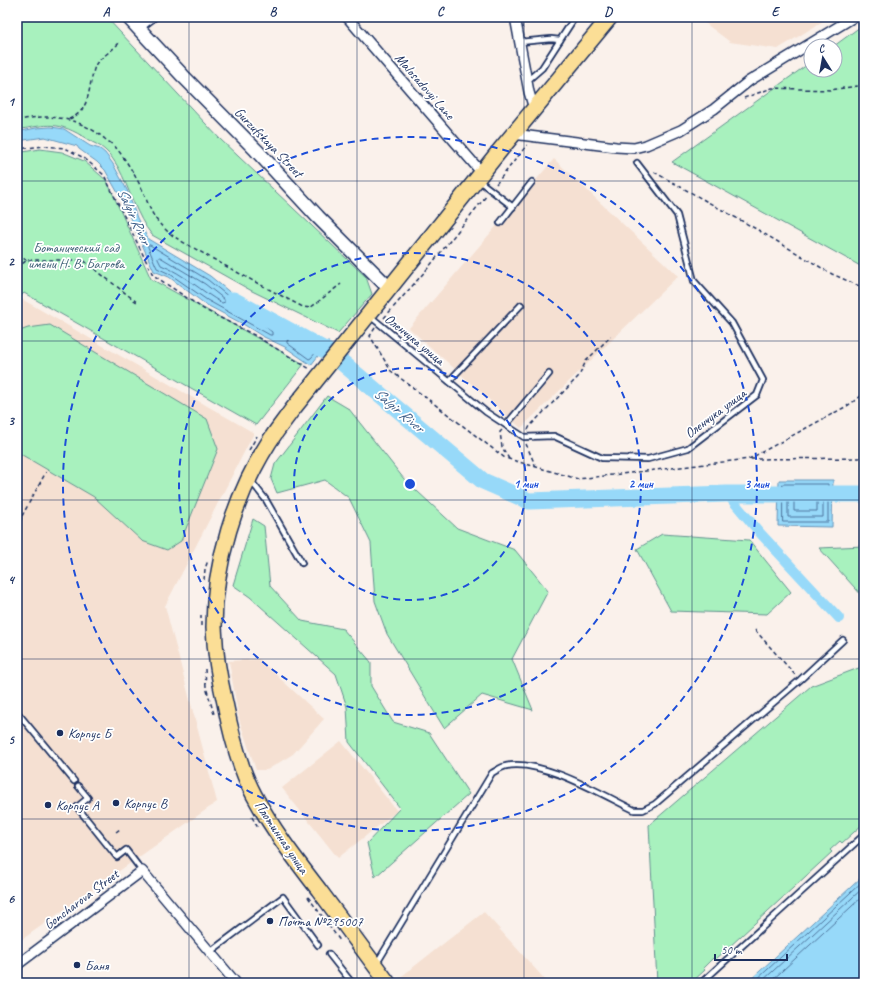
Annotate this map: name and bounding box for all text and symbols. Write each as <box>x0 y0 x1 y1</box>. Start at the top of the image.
text: A <box>103 4 111 20</box>
text: B <box>270 4 278 20</box>
text: C <box>437 4 445 20</box>
text: D <box>604 4 613 20</box>
text: E <box>772 4 781 20</box>
north arrow <box>803 38 843 78</box>
text: С <box>817 40 827 56</box>
street label: Malosadovyi Lane <box>391 50 459 124</box>
text: 1 <box>8 94 16 110</box>
street label: Gurzufskaya Street <box>231 104 308 183</box>
water label: Salgir River <box>112 185 156 250</box>
park label: Ботанический сад имени Н. В. Багрова <box>28 239 125 272</box>
text: 2 <box>8 254 15 270</box>
street label: Оленчука улица <box>381 310 449 369</box>
water label: Salgir River <box>370 384 430 438</box>
street label: Оленчука улица <box>681 384 750 442</box>
text: 3 <box>8 413 15 429</box>
text: 1 мин <box>514 476 539 492</box>
text: 2 мин <box>629 476 654 492</box>
text: 3 мин <box>745 476 770 492</box>
centre of rings <box>403 477 417 491</box>
text: 4 <box>8 572 16 588</box>
place label: Корпус Б <box>68 725 114 742</box>
marker: Корпус Б <box>55 728 65 738</box>
text: 5 <box>8 732 15 748</box>
place label: Корпус В <box>124 795 169 812</box>
place label: Корпус А <box>56 797 100 814</box>
marker: Корпус В <box>111 798 121 808</box>
street label: Плотинная улица <box>251 798 313 878</box>
marker: Корпус А <box>43 800 53 810</box>
street label: Goncharova Street <box>41 865 123 933</box>
text: 6 <box>8 891 15 907</box>
place label: Почта №295007 <box>278 913 364 930</box>
marker: Почта №295007 <box>265 916 275 926</box>
scale bar <box>715 936 787 962</box>
text: 50 m <box>721 942 743 958</box>
place label: Баня <box>85 957 110 974</box>
marker: Баня <box>72 960 82 970</box>

